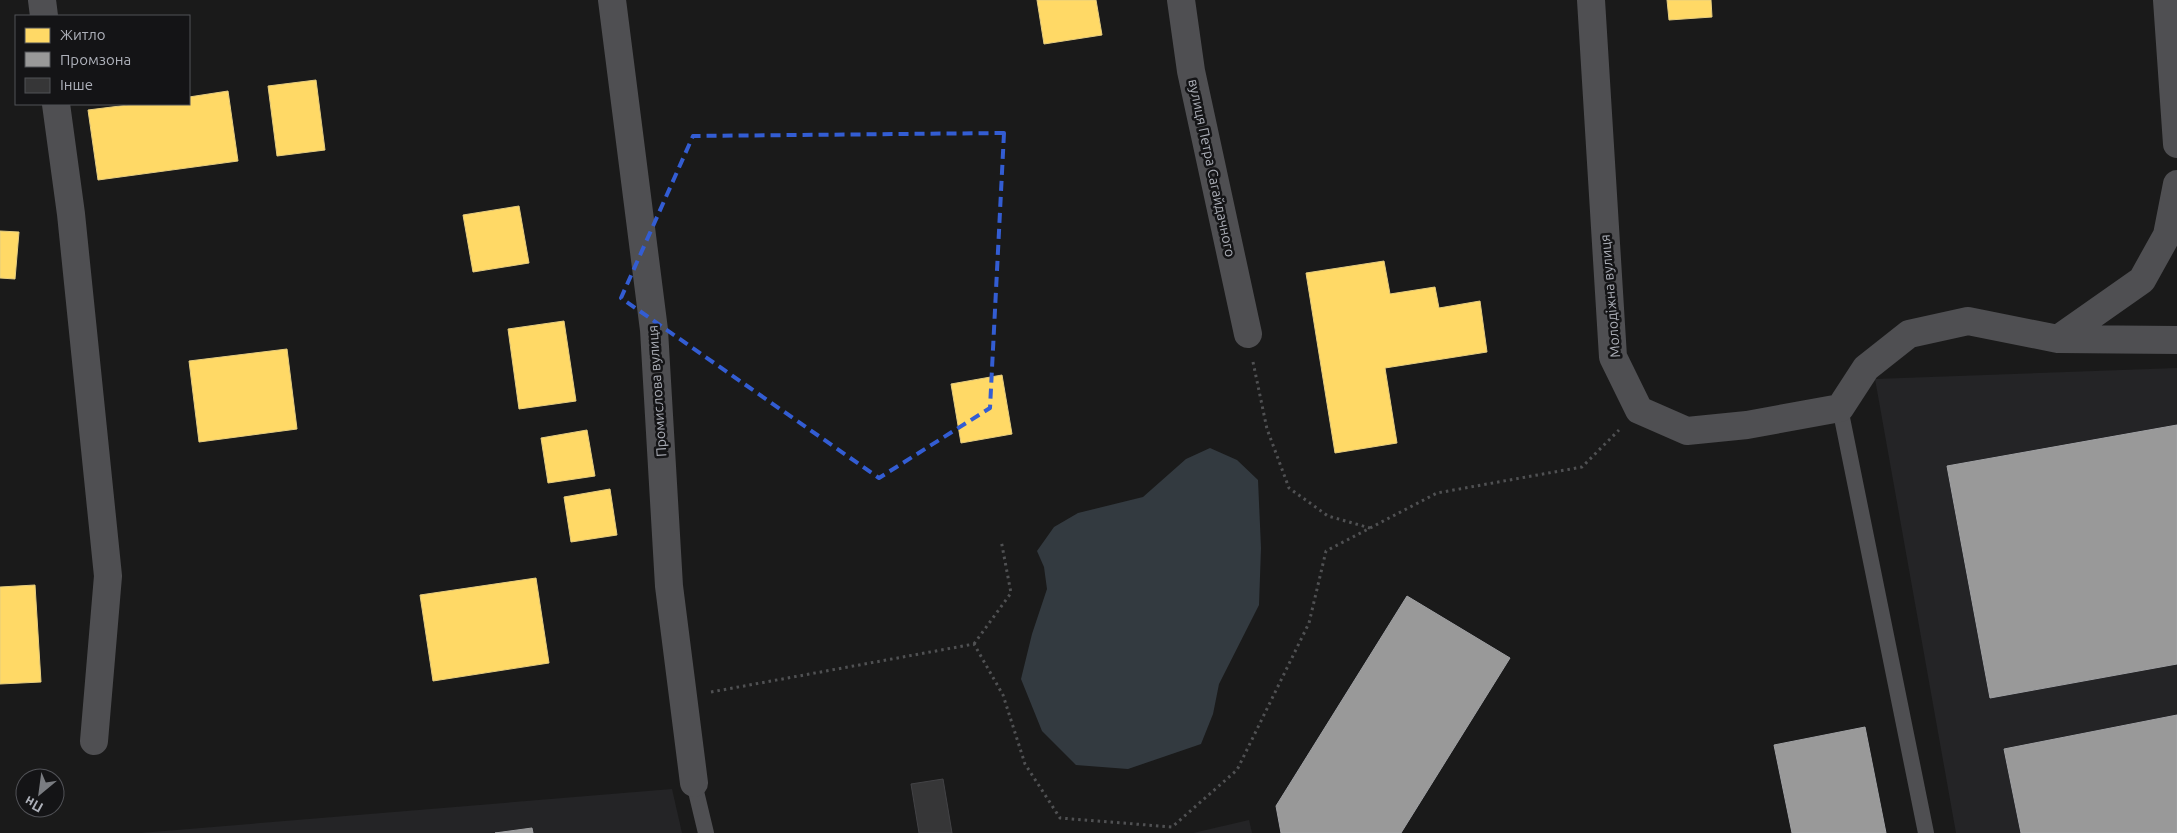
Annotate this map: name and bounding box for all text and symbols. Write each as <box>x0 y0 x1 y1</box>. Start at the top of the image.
legend <box>15 15 190 105</box>
text: Житло <box>60 26 106 43</box>
text: Промзона <box>60 51 131 68</box>
text: Інше <box>60 76 93 93</box>
street label: вулиця Петра Сагайдачного <box>1185 78 1239 258</box>
street label: Молодіжна вулиця <box>1597 234 1623 358</box>
street label: Промислова вулиця <box>644 325 670 457</box>
north arrow <box>15 768 65 818</box>
text: Пн <box>22 793 46 816</box>

